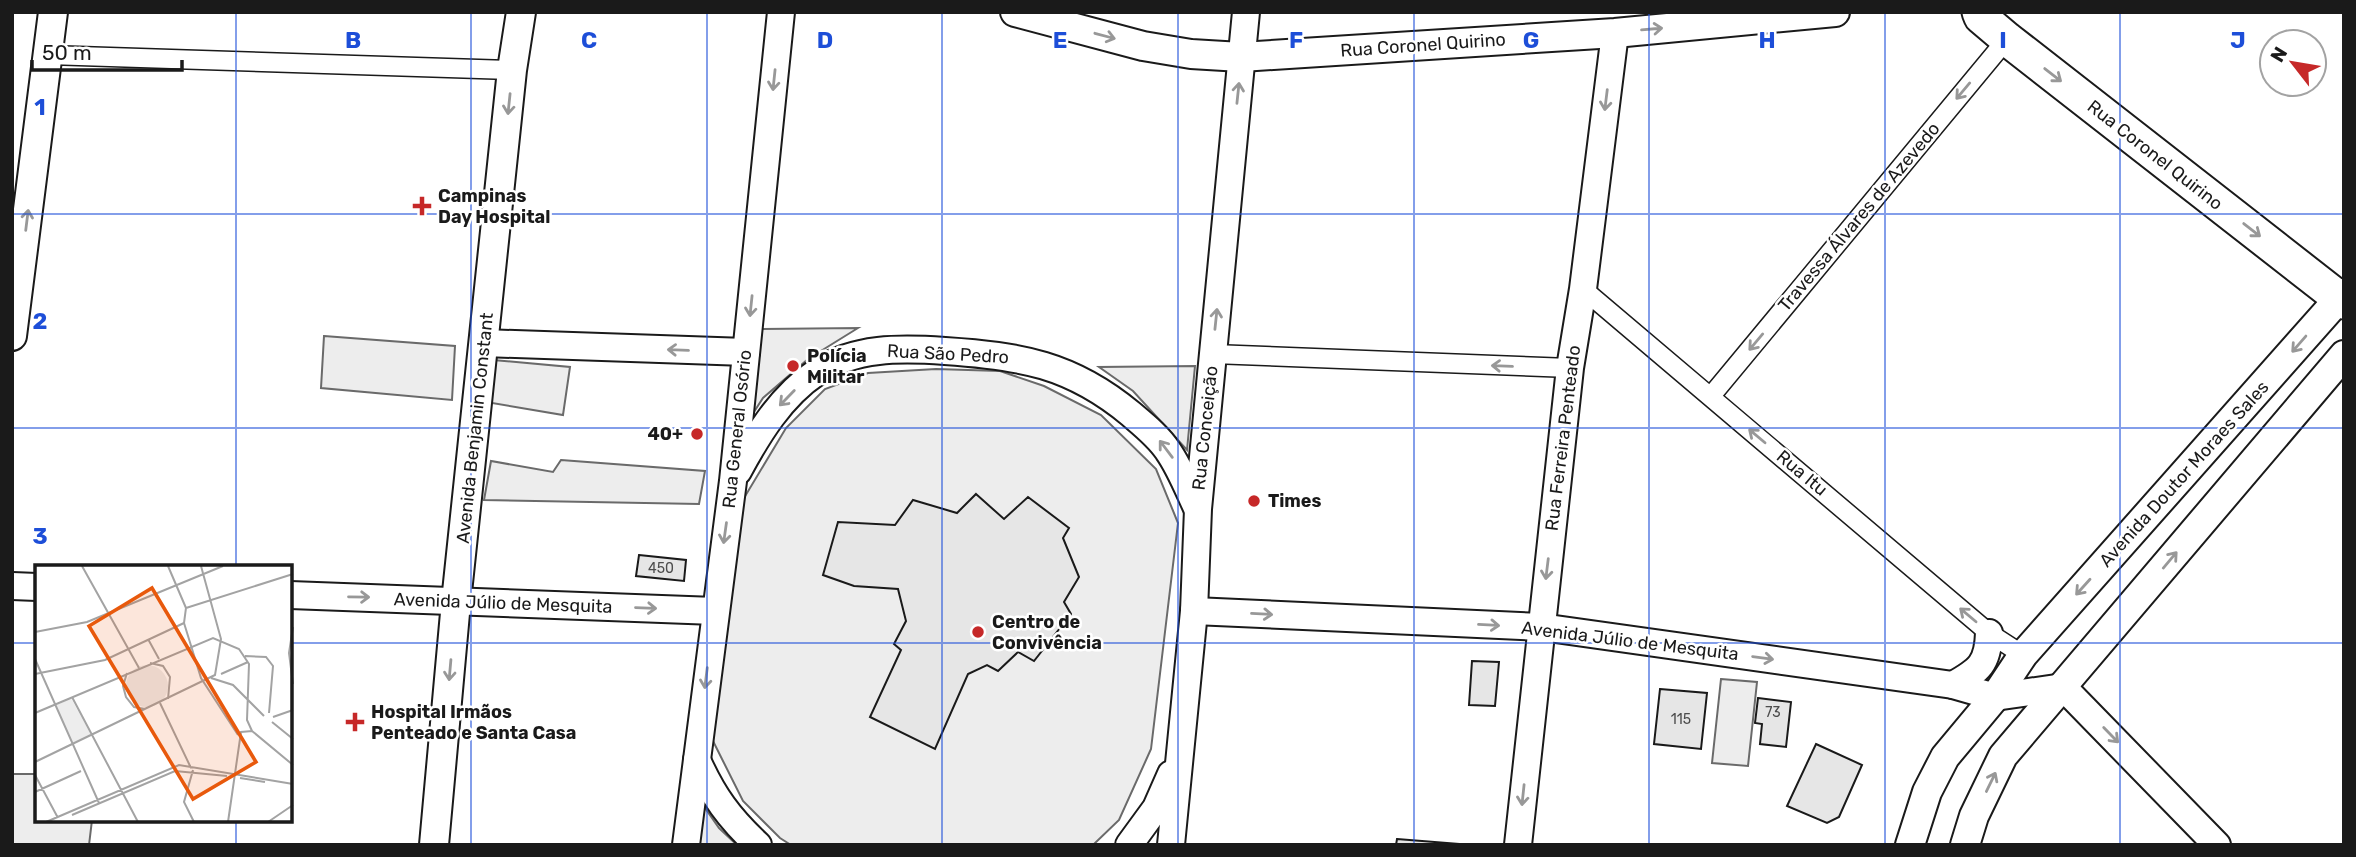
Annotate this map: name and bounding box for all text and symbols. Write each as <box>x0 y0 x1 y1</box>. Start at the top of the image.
one-way arrow <box>1640 22 1662 35</box>
text: B <box>345 26 361 54</box>
text: C <box>581 26 597 54</box>
text: D <box>817 26 833 54</box>
text: E <box>1053 26 1067 54</box>
text: F <box>1289 26 1303 54</box>
text: G <box>1523 26 1539 54</box>
text: H <box>1758 26 1776 54</box>
text: I <box>1999 26 2007 54</box>
text: J <box>2230 26 2246 54</box>
scale bar <box>32 28 182 72</box>
street label: Rua Coronel Quirino <box>1339 28 1507 62</box>
north arrow <box>2258 28 2328 98</box>
one-way arrow <box>1093 30 1116 43</box>
text: 50 m <box>42 40 92 65</box>
text: N <box>2265 43 2292 66</box>
one-way arrow <box>2043 67 2062 82</box>
one-way arrow <box>767 68 780 91</box>
one-way arrow <box>1232 82 1245 105</box>
one-way arrow <box>1955 82 1971 100</box>
one-way arrow <box>1600 89 1613 111</box>
one-way arrow <box>502 92 515 115</box>
text: 1 <box>34 93 46 121</box>
street label: Rua Coronel Quirino <box>2083 95 2227 215</box>
street label: Travessa Álvares de Azevedo <box>1773 118 1945 316</box>
place label: Campinas Day Hospital <box>438 185 550 228</box>
marker: Campinas Day Hospital <box>412 196 432 216</box>
one-way arrow <box>21 209 34 232</box>
one-way arrow <box>2242 222 2260 237</box>
one-way arrow <box>744 295 757 317</box>
text: 2 <box>33 307 47 335</box>
one-way arrow <box>1210 309 1223 331</box>
street label: Avenida Benjamin Constant <box>452 312 498 544</box>
one-way arrow <box>1748 332 1764 350</box>
one-way arrow <box>2291 335 2307 353</box>
street label: Rua São Pedro <box>886 340 1010 368</box>
one-way arrow <box>667 343 690 356</box>
street label: Rua Ferreira Penteado <box>1541 344 1585 532</box>
place label: Polícia Militar <box>807 345 867 388</box>
street label: Rua General Osório <box>718 349 756 509</box>
marker: Polícia Militar <box>785 358 801 374</box>
one-way arrow <box>1491 359 1514 372</box>
street label: Rua Conceição <box>1188 365 1222 491</box>
street label: Avenida Doutor Moraes Sales <box>2095 376 2273 572</box>
one-way arrow <box>779 390 796 407</box>
place label: 40+ <box>648 423 683 445</box>
marker: 40+ <box>689 426 705 442</box>
one-way arrow <box>1748 428 1766 444</box>
one-way arrow <box>1158 441 1173 459</box>
street label: Rua Itu <box>1772 445 1832 501</box>
place label: Times <box>1268 490 1321 512</box>
marker: Times <box>1246 493 1262 509</box>
one-way arrow <box>719 521 732 543</box>
text: 3 <box>32 522 48 550</box>
one-way arrow <box>2162 552 2178 570</box>
one-way arrow <box>1541 557 1554 580</box>
house number: 450 <box>648 560 674 577</box>
inset map <box>35 565 292 822</box>
one-way arrow <box>2075 578 2091 596</box>
street label: Avenida Júlio de Mesquita <box>393 588 613 618</box>
one-way arrow <box>347 590 370 604</box>
one-way arrow <box>635 602 658 615</box>
one-way arrow <box>1959 607 1977 623</box>
one-way arrow <box>1250 608 1272 621</box>
place label: Centro de Convivência <box>992 611 1102 654</box>
street label: Avenida Júlio de Mesquita <box>1520 617 1740 665</box>
one-way arrow <box>1477 619 1500 632</box>
marker: Centro de Convivência <box>970 624 986 640</box>
one-way arrow <box>1751 652 1774 665</box>
one-way arrow <box>443 658 456 680</box>
one-way arrow <box>700 667 713 689</box>
place label: Hospital Irmãos Penteado e Santa Casa <box>371 701 576 744</box>
house number: 73 <box>1765 704 1781 721</box>
house number: 115 <box>1671 711 1691 728</box>
marker: Hospital Irmãos Penteado e Santa Casa <box>345 712 365 732</box>
one-way arrow <box>2103 726 2120 743</box>
one-way arrow <box>1984 772 1998 793</box>
one-way arrow <box>1516 784 1529 806</box>

